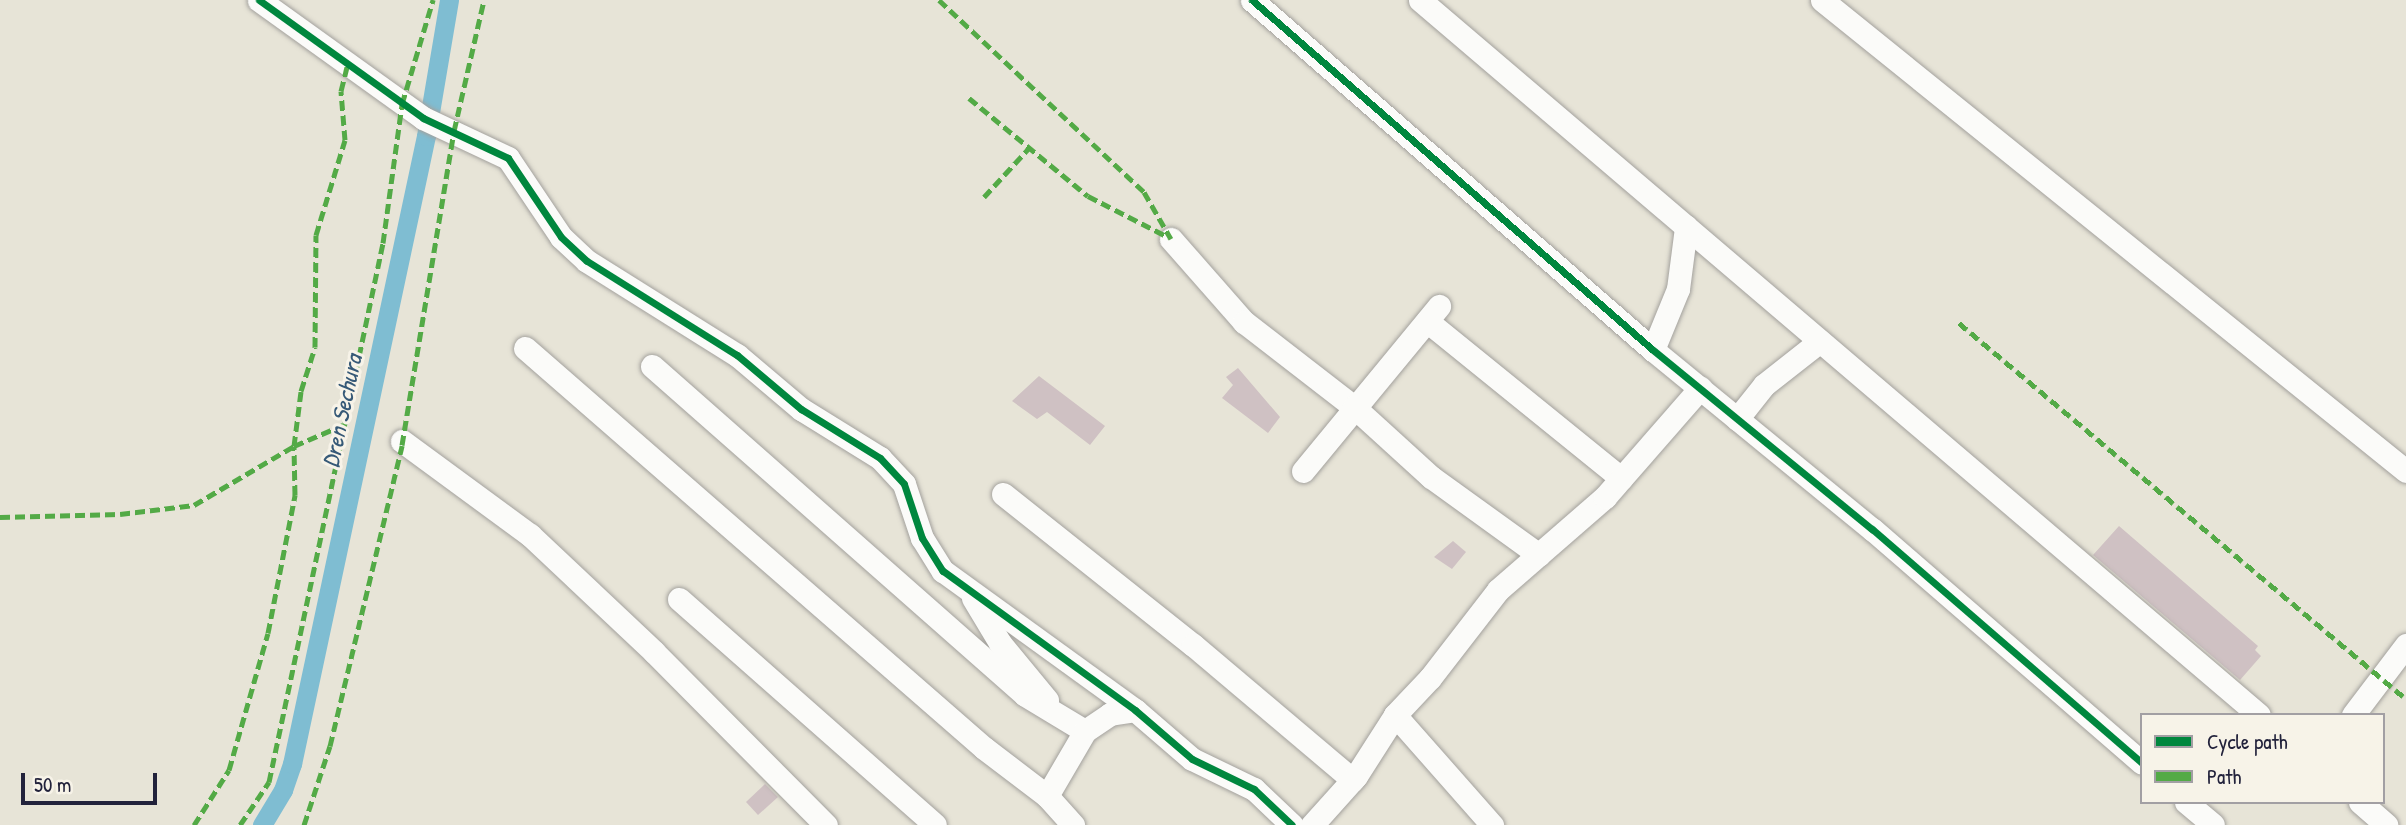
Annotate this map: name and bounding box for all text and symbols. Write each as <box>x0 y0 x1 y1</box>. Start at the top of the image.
water label: Dren Sechura <box>316 352 368 470</box>
legend <box>2140 713 2385 804</box>
text: Cycle path <box>2207 727 2288 756</box>
scale bar <box>24 758 161 802</box>
text: Path <box>2207 762 2241 791</box>
text: 50 m <box>34 770 71 799</box>

